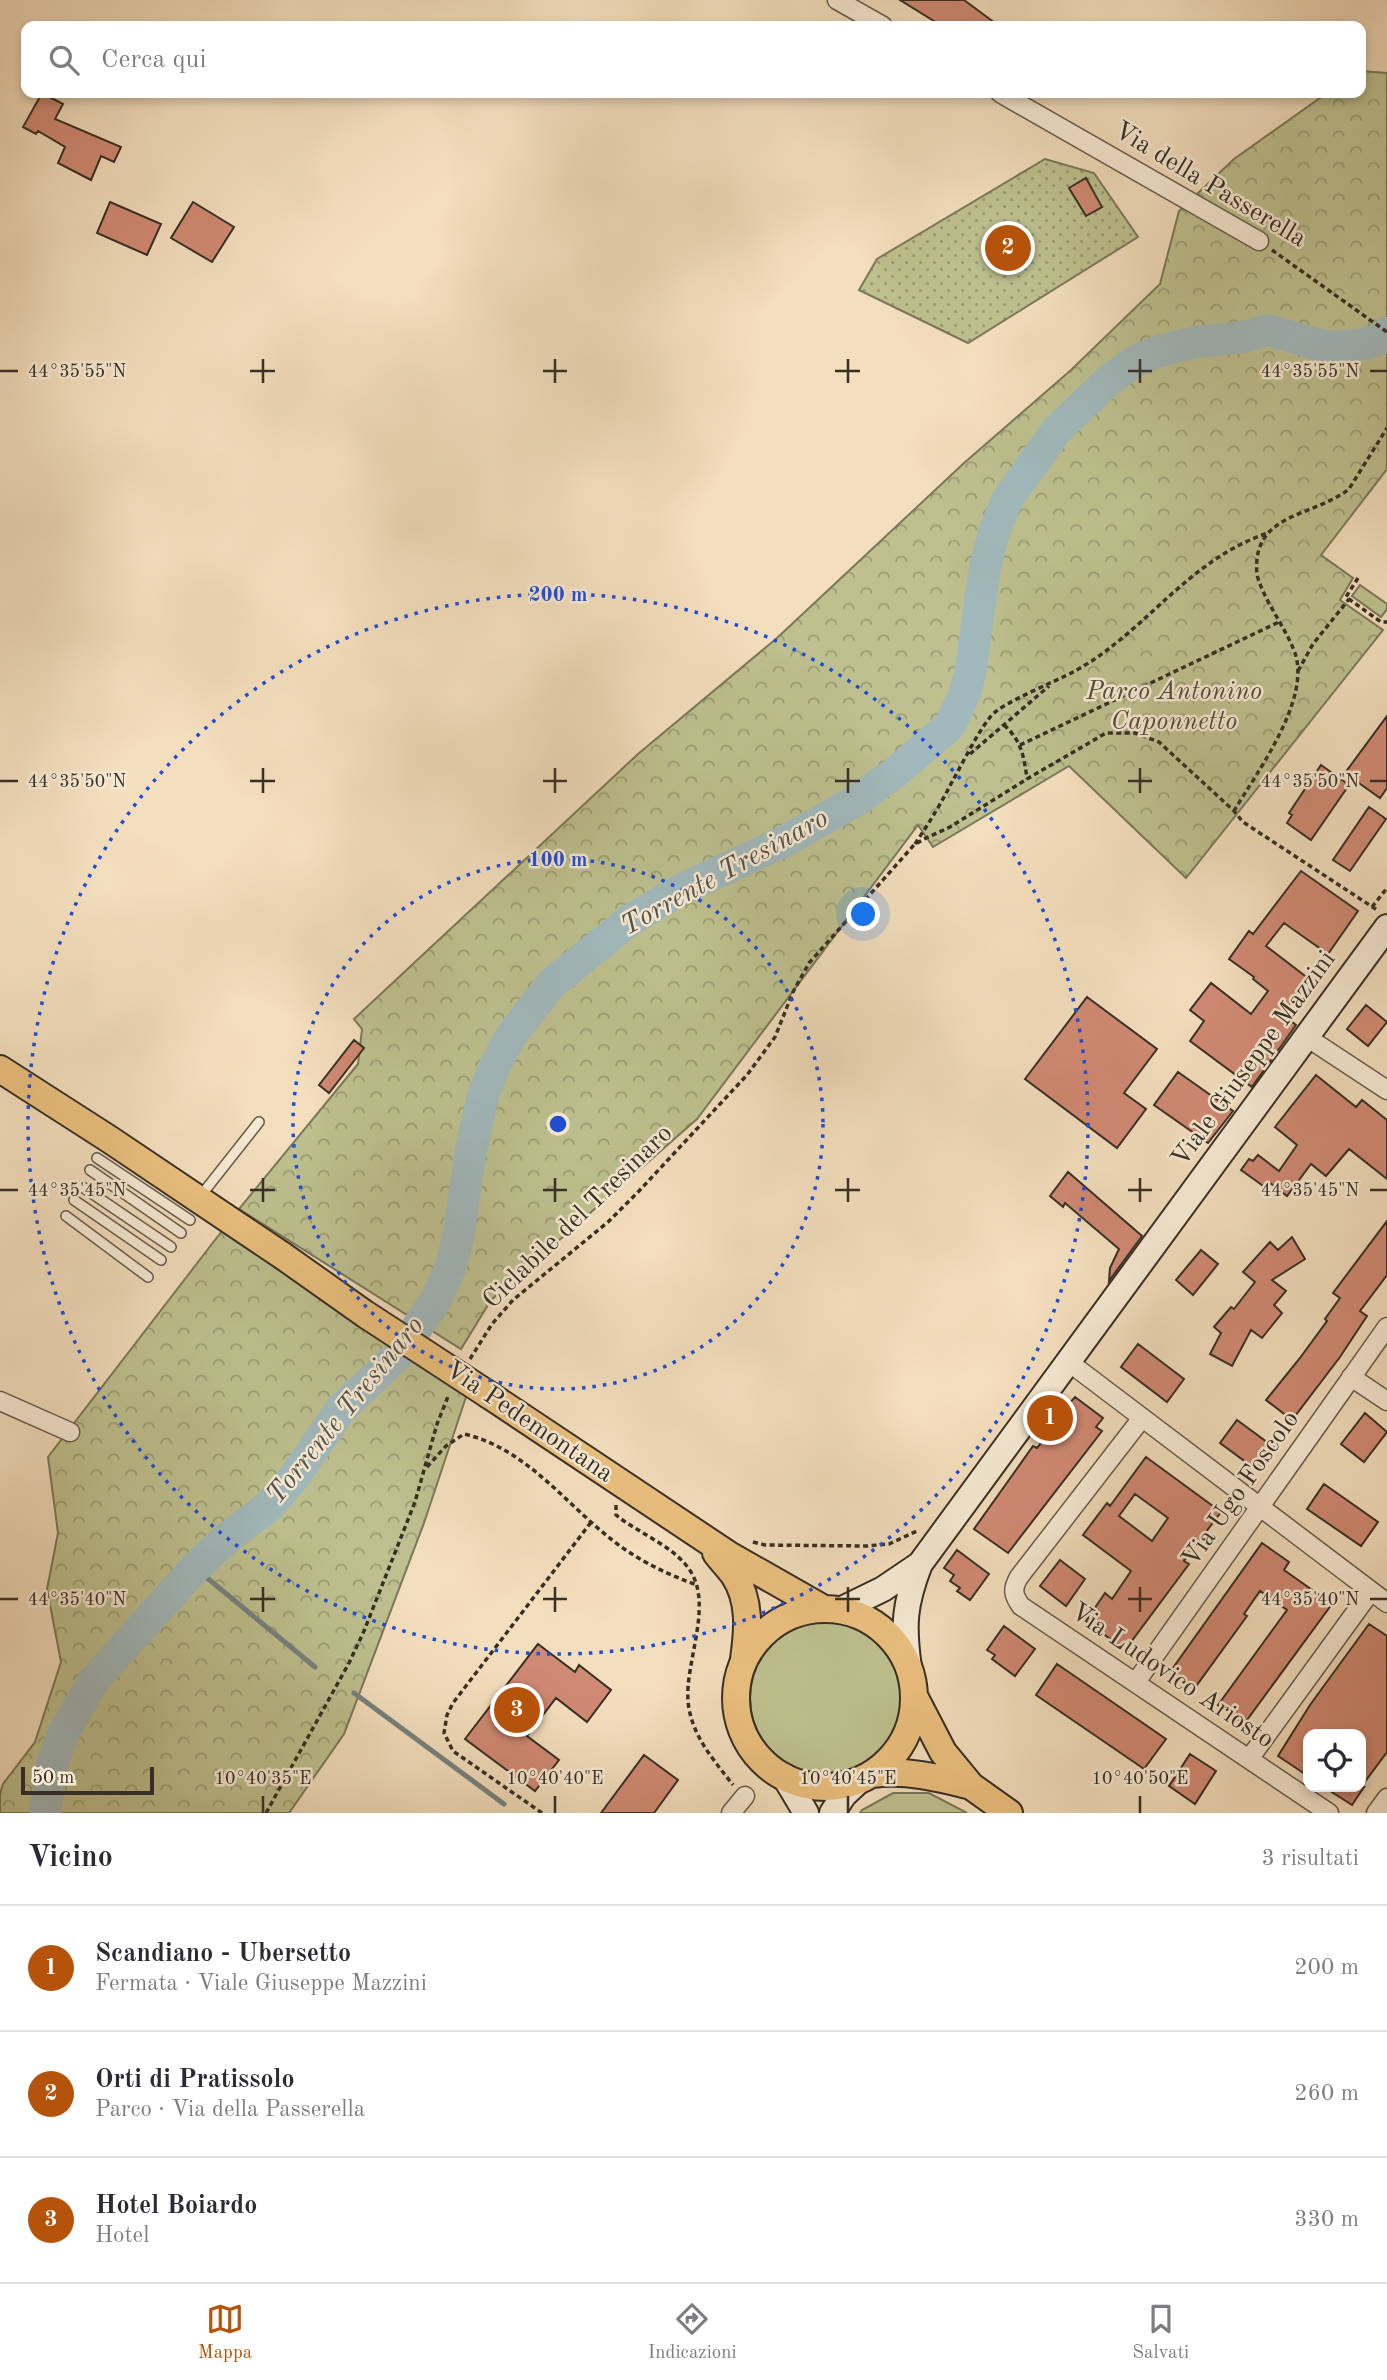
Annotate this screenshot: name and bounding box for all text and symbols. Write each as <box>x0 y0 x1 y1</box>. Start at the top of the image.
search box <box>21 21 1366 98</box>
icon: search <box>45 41 83 79</box>
text: Cerca qui <box>101 47 206 73</box>
street label: Via della Passerella <box>1109 117 1311 253</box>
pin: 2 <box>985 222 1031 274</box>
text: 44°35'55"N <box>28 363 126 381</box>
text: 44°35'55"N <box>1261 363 1359 381</box>
text: 200 m <box>528 585 588 606</box>
park label: Parco Antonino Caponnetto <box>1085 679 1262 735</box>
text: 44°35'50"N <box>28 773 126 791</box>
text: 44°35'50"N <box>1261 773 1359 791</box>
water label: Torrente Tresinaro <box>617 804 833 942</box>
text: 100 m <box>528 850 588 871</box>
your location <box>846 897 880 931</box>
street label: Viale Giuseppe Mazzini <box>1167 946 1341 1172</box>
centre of rings <box>546 1112 570 1136</box>
street label: Ciclabile del Tresinaro <box>478 1120 678 1314</box>
text: 44°35'45"N <box>28 1182 126 1200</box>
text: 44°35'45"N <box>1261 1182 1359 1200</box>
water label: Torrente Tresinaro <box>262 1312 430 1510</box>
street label: Via Pedemontana <box>440 1356 618 1488</box>
pin: 1 <box>1027 1392 1073 1444</box>
street label: Via Ugo Foscolo <box>1178 1406 1304 1572</box>
text: 44°35'40"N <box>28 1591 126 1609</box>
text: 44°35'40"N <box>1261 1591 1359 1609</box>
street label: Via Ludovico Ariosto <box>1066 1598 1278 1754</box>
pin: 3 <box>494 1684 540 1736</box>
map controls <box>1303 1729 1366 1792</box>
button: locate <box>1303 1729 1366 1792</box>
scale bar <box>21 1764 154 1796</box>
text: 50 m <box>32 1769 74 1788</box>
text: 10°40'35"E <box>215 1770 311 1788</box>
text: 10°40'40"E <box>507 1770 603 1788</box>
text: 10°40'45"E <box>800 1770 896 1788</box>
text: 10°40'50"E <box>1092 1770 1188 1788</box>
text: Vicino <box>28 1843 113 1873</box>
text: 3 risultati <box>1261 1847 1359 1870</box>
text: Scandiano - Ubersetto <box>95 1941 351 1967</box>
text: 1 <box>44 1956 58 1979</box>
text: 200 m <box>1294 1956 1359 1979</box>
text: Fermata · Viale Giuseppe Mazzini <box>95 1972 427 1995</box>
text: Orti di Pratissolo <box>95 2067 295 2093</box>
text: 2 <box>44 2082 58 2105</box>
text: 260 m <box>1294 2082 1359 2105</box>
text: Parco · Via della Passerella <box>95 2098 365 2121</box>
text: Hotel Boiardo <box>95 2193 257 2219</box>
text: 3 <box>44 2208 58 2231</box>
text: 330 m <box>1294 2208 1359 2231</box>
text: Hotel <box>95 2224 149 2247</box>
tab: Mappa <box>198 2300 252 2365</box>
tab: Indicazioni <box>648 2300 737 2365</box>
tab: Salvati <box>1132 2300 1189 2365</box>

